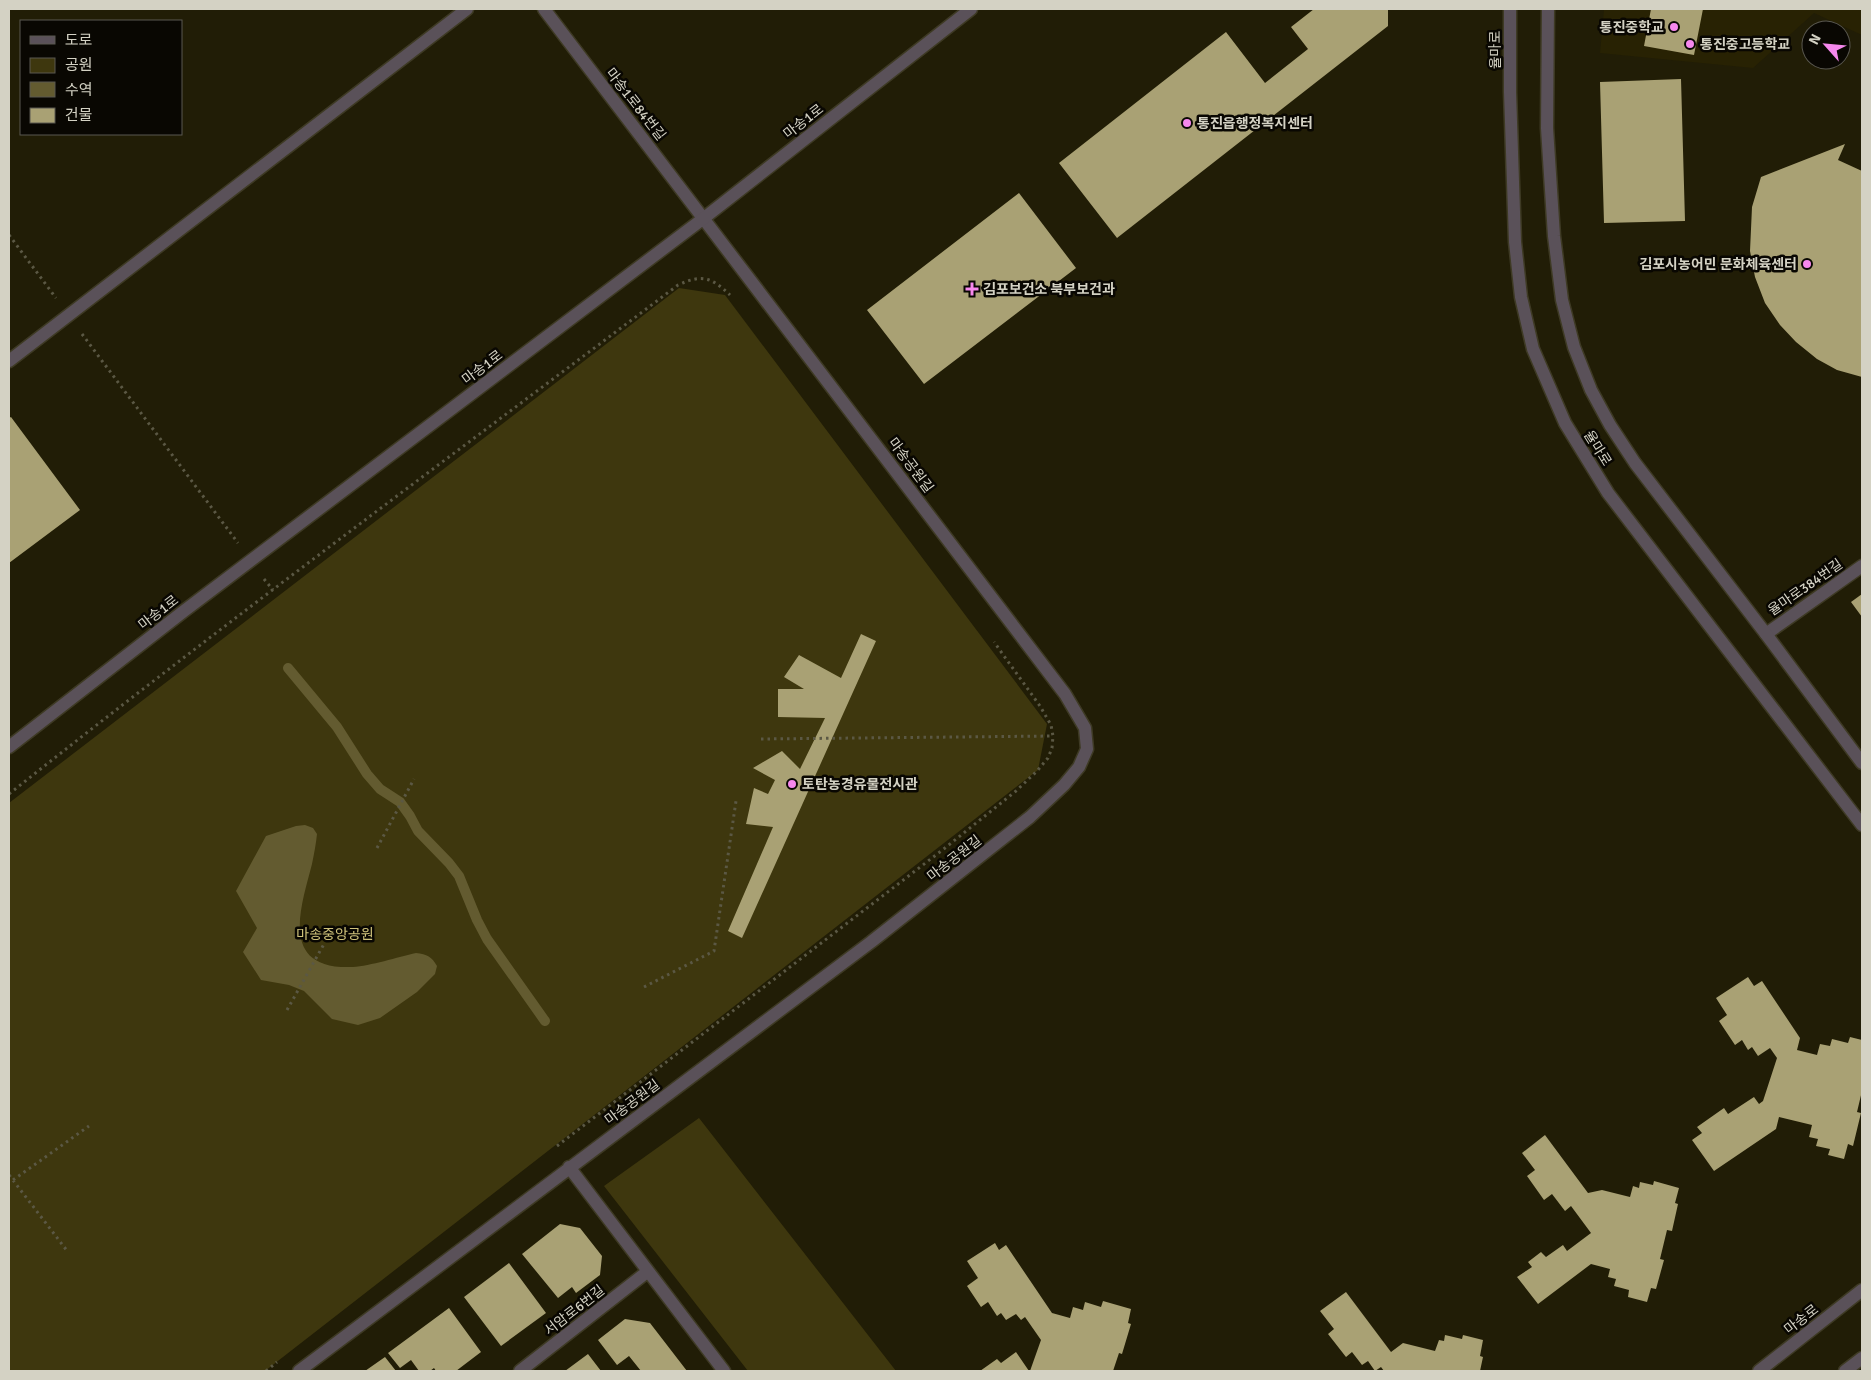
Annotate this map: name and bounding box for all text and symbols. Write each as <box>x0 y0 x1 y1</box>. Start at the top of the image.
place label: 통진중학교 <box>1600 19 1664 36</box>
legend <box>20 20 182 135</box>
north arrow <box>1801 20 1851 70</box>
marker: 통진중학교 <box>1668 21 1680 33</box>
text: 도로 <box>65 31 93 49</box>
street label: 율마로 <box>1487 31 1504 69</box>
text: N <box>1805 31 1825 48</box>
place label: 통진중고등학교 <box>1700 36 1790 53</box>
marker: 통진중고등학교 <box>1684 38 1696 50</box>
text: 공원 <box>65 56 93 74</box>
street label: 마송1로84번길 <box>602 65 669 144</box>
text: 수역 <box>65 81 93 99</box>
street label: 마송1로 <box>780 100 827 142</box>
text: 건물 <box>65 106 93 124</box>
place label: 통진읍행정복지센터 <box>1197 115 1313 132</box>
marker: 통진읍행정복지센터 <box>1181 117 1193 129</box>
place label: 김포시농어민 문화체육센터 <box>1639 256 1797 273</box>
marker: 김포시농어민 문화체육센터 <box>1801 258 1813 270</box>
place label: 김포보건소 북부보건과 <box>983 281 1115 298</box>
marker: 김포보건소 북부보건과 <box>965 282 979 296</box>
street label: 마송1로 <box>459 347 506 388</box>
street label: 율마로 <box>1580 427 1615 469</box>
street label: 마송공원길 <box>884 434 937 496</box>
street label: 율마로384번길 <box>1765 555 1846 619</box>
street label: 마송1로 <box>135 591 182 633</box>
place label: 토탄농경유물전시관 <box>802 776 918 793</box>
marker: 토탄농경유물전시관 <box>786 778 798 790</box>
street label: 마송공원길 <box>924 832 985 885</box>
park label: 마송중앙공원 <box>296 926 374 943</box>
street label: 마송공원길 <box>601 1076 663 1129</box>
street label: 서암로6번길 <box>541 1282 608 1339</box>
street label: 마송로 <box>1781 1301 1822 1338</box>

